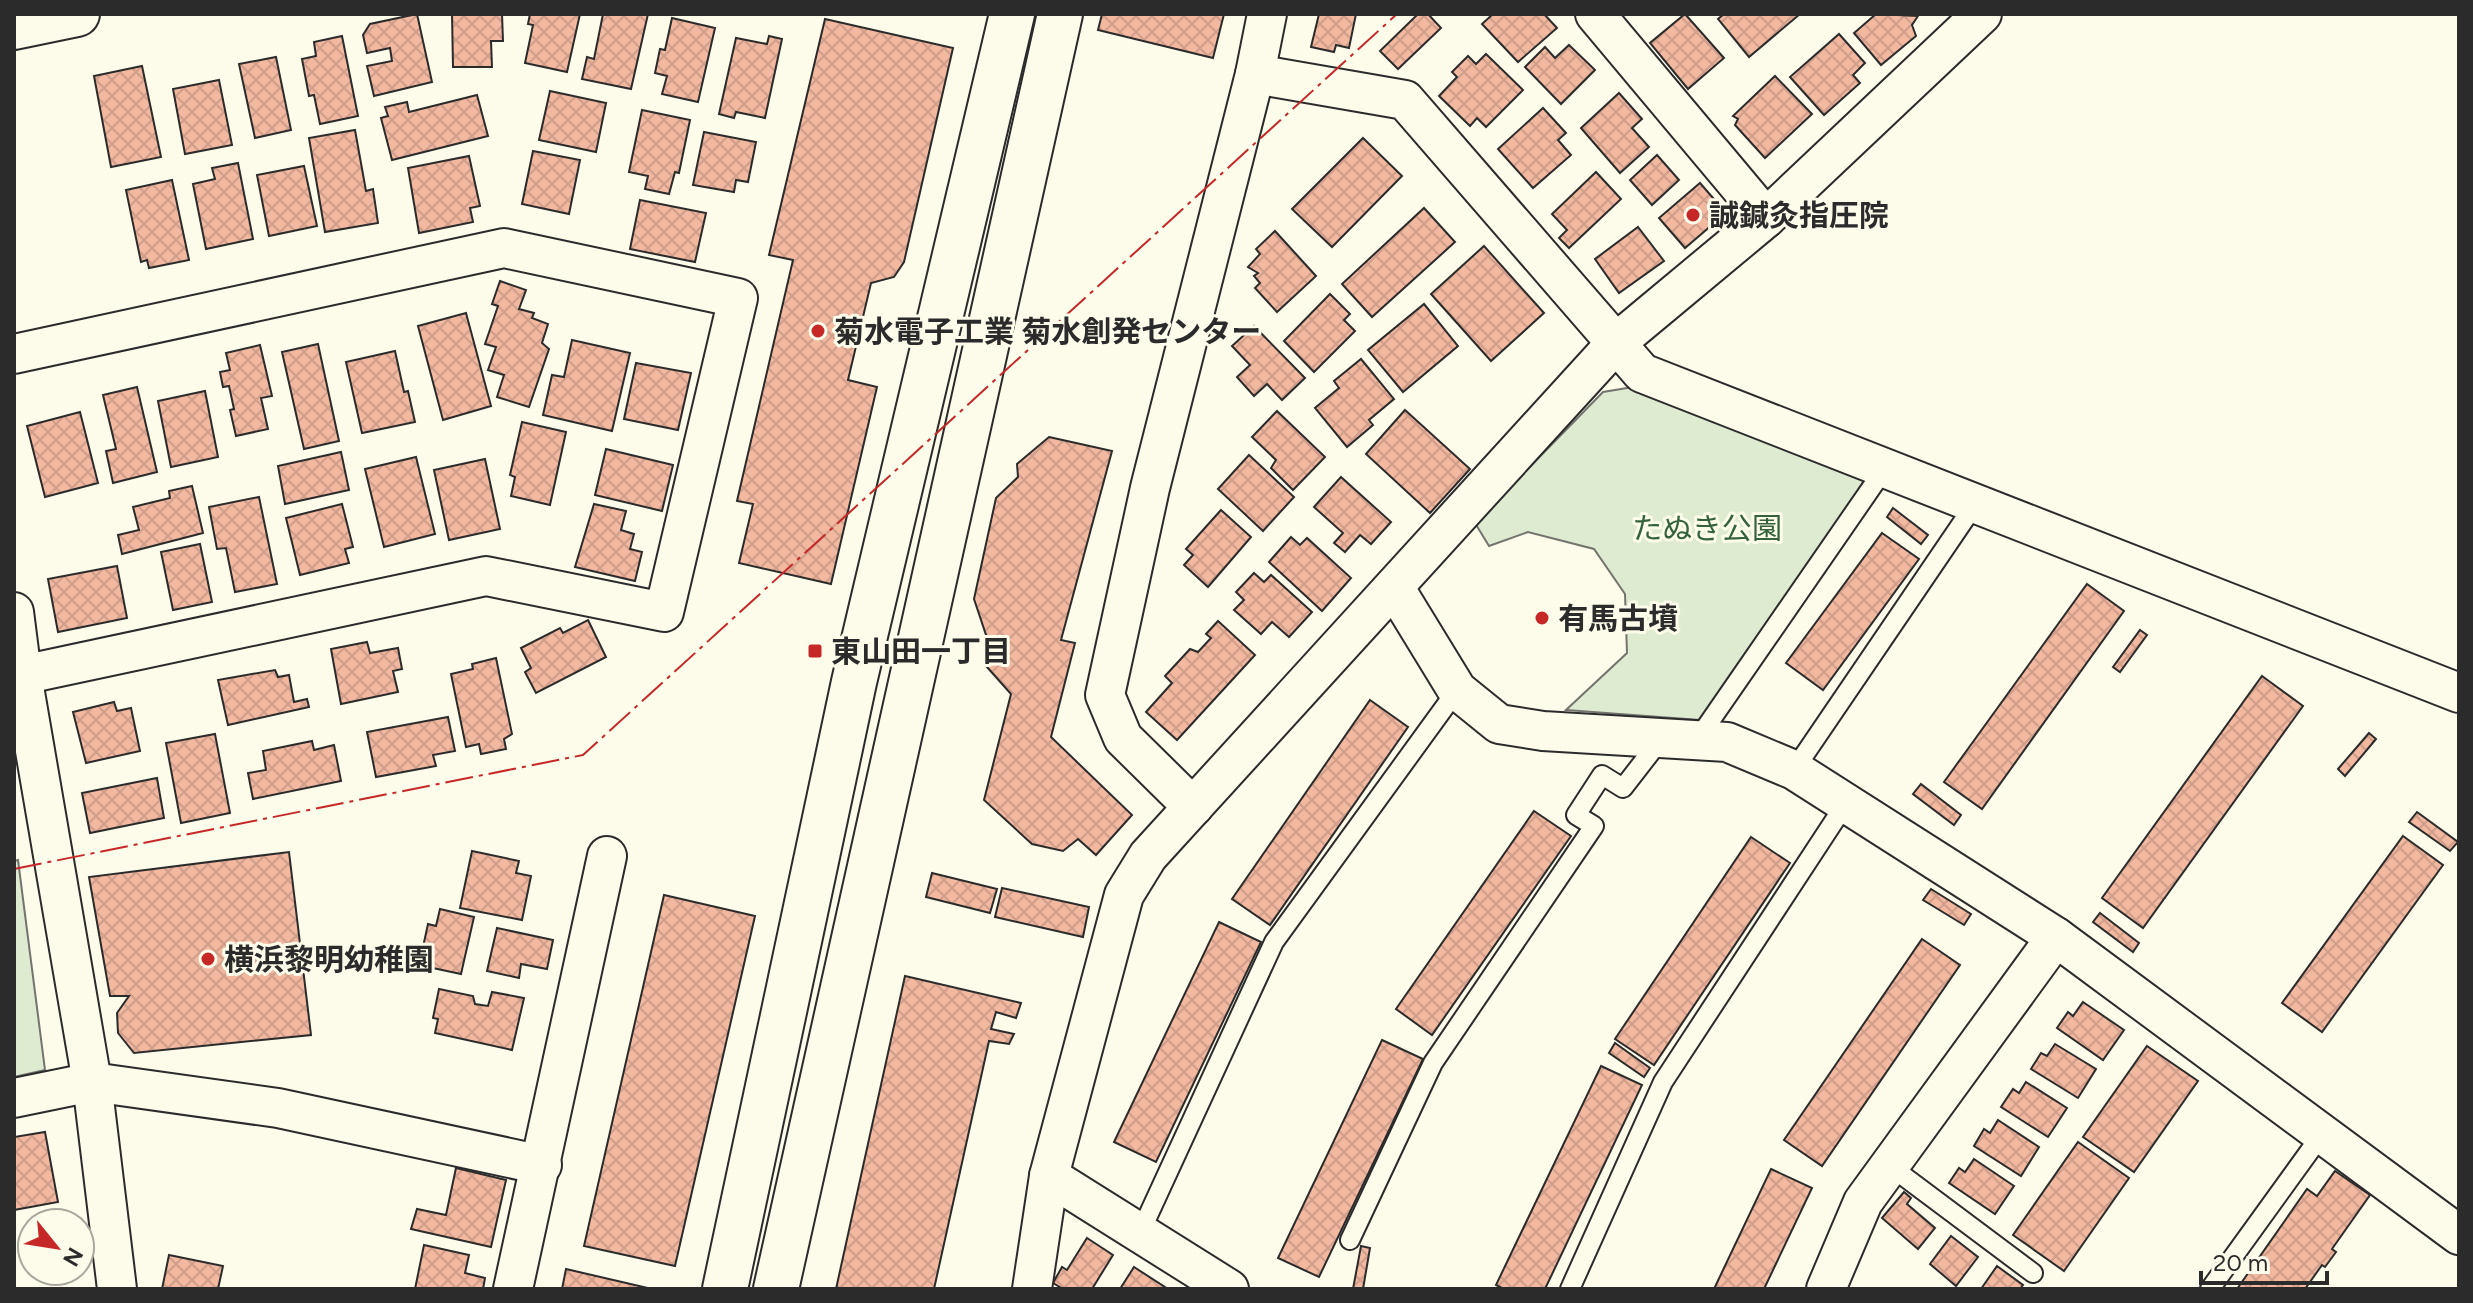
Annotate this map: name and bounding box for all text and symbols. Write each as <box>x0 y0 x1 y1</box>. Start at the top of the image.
place label: 誠鍼灸指圧院 <box>1709 197 1889 234</box>
marker: 誠鍼灸指圧院 <box>1684 206 1702 224</box>
place label: 菊水電子工業 菊水創発センター <box>834 313 1261 350</box>
marker: 菊水電子工業 菊水創発センター <box>809 322 827 340</box>
park label: たぬき公園 <box>1632 510 1782 547</box>
place label: 有馬古墳 <box>1558 600 1678 637</box>
marker: 有馬古墳 <box>1533 609 1551 627</box>
place label: 東山田一丁目 <box>831 633 1011 670</box>
marker: 東山田一丁目 <box>806 642 824 660</box>
place label: 横浜黎明幼稚園 <box>224 941 434 978</box>
marker: 横浜黎明幼稚園 <box>199 950 217 968</box>
north arrow <box>16 1207 96 1287</box>
scale bar <box>2201 1235 2327 1285</box>
text: N <box>57 1243 89 1271</box>
text: 20 m <box>2213 1248 2268 1277</box>

